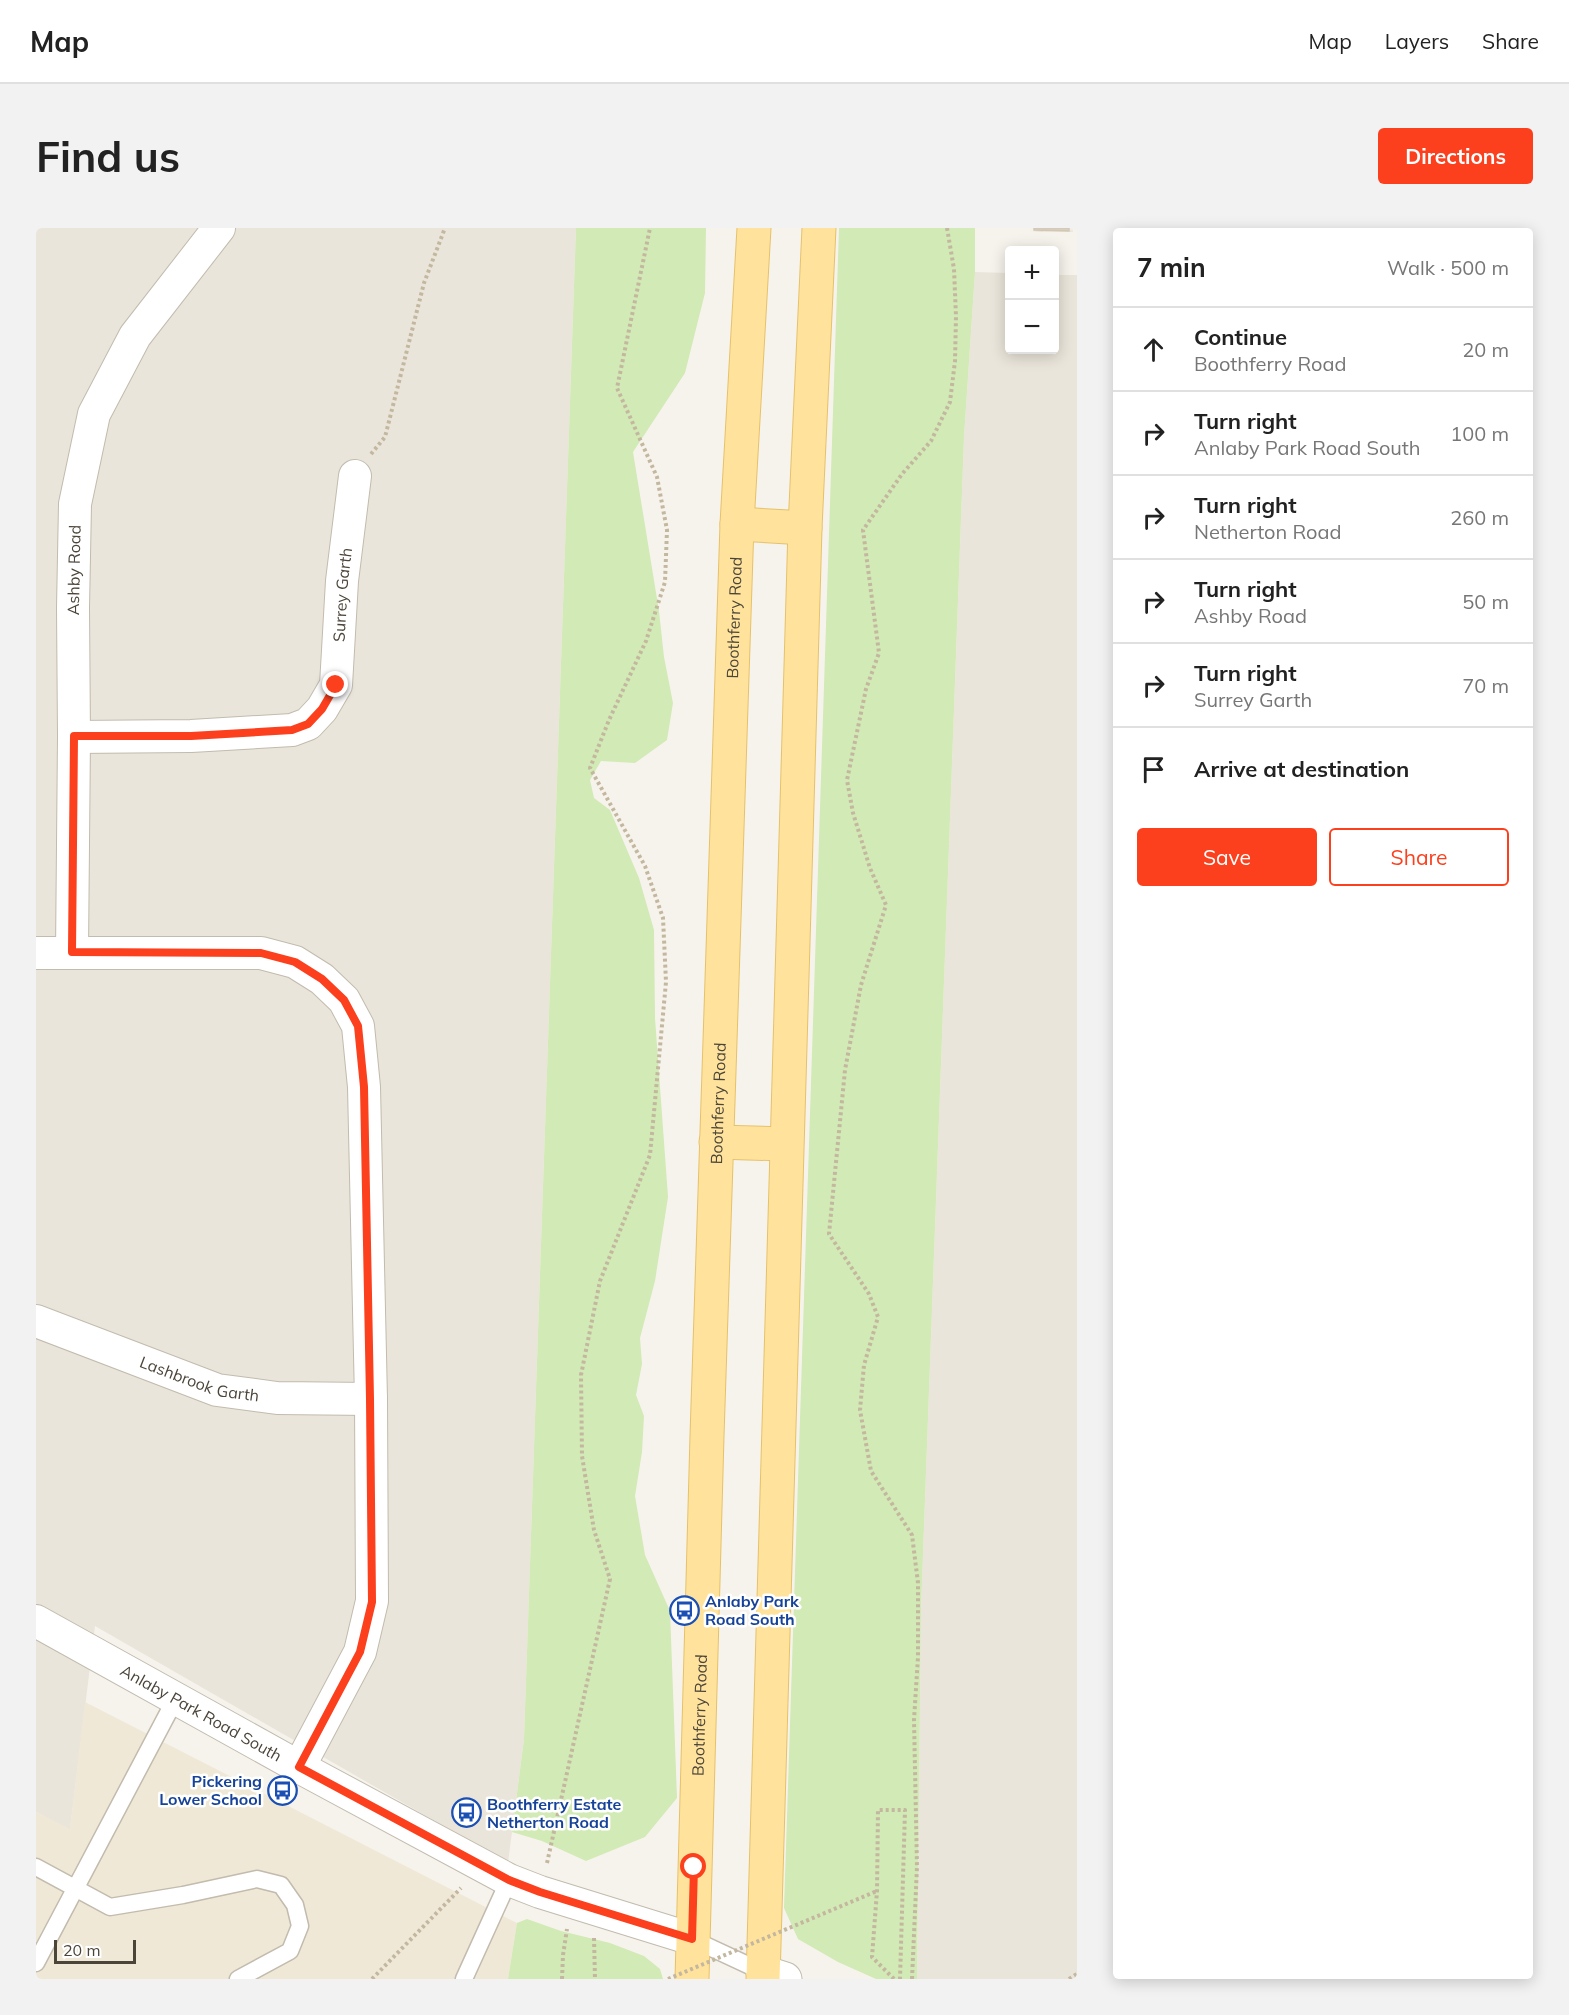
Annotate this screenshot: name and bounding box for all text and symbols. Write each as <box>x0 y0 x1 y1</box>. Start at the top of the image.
text: Map <box>30 24 89 59</box>
text: Map <box>1309 28 1352 54</box>
text: Layers <box>1385 28 1449 54</box>
text: Share <box>1482 28 1539 54</box>
button: Directions <box>1378 128 1533 184</box>
text: Find us <box>36 130 180 183</box>
map controls <box>1005 246 1059 354</box>
button: + <box>1005 246 1059 300</box>
text: 7 min <box>1137 251 1206 284</box>
text: Walk · 500 m <box>1387 255 1509 280</box>
button: − <box>1005 300 1059 354</box>
text: Continue <box>1194 323 1287 351</box>
icon: ahead <box>1137 333 1170 366</box>
text: 20 m <box>1462 337 1509 362</box>
text: Boothferry Road <box>1194 351 1346 376</box>
text: Turn right <box>1194 407 1297 435</box>
icon: right <box>1137 417 1170 450</box>
text: 100 m <box>1450 421 1509 446</box>
text: Anlaby Park Road South <box>1194 435 1421 460</box>
text: Turn right <box>1194 491 1297 519</box>
icon: right <box>1137 501 1170 534</box>
text: 260 m <box>1450 505 1509 530</box>
text: Netherton Road <box>1194 519 1342 544</box>
street label: Ashby Road <box>63 525 85 615</box>
street label: Surrey Garth <box>329 546 356 643</box>
street label: Boothferry Road <box>722 556 746 679</box>
text: Turn right <box>1194 575 1297 603</box>
icon: right <box>1137 585 1170 618</box>
text: 50 m <box>1462 589 1509 614</box>
text: Ashby Road <box>1194 603 1307 628</box>
text: Turn right <box>1194 659 1297 687</box>
icon: right <box>1137 669 1170 702</box>
route end <box>322 671 348 697</box>
text: 70 m <box>1462 673 1509 698</box>
text: Surrey Garth <box>1194 687 1312 712</box>
icon: arrive <box>1137 753 1170 786</box>
text: Arrive at destination <box>1194 755 1409 783</box>
button: Save <box>1137 828 1317 886</box>
button: Share <box>1329 828 1509 886</box>
street label: Boothferry Road <box>706 1042 730 1165</box>
street label: Lashbrook Garth <box>137 1352 260 1406</box>
place label: Anlaby Park Road South <box>705 1591 800 1629</box>
bus stop icon: Anlaby Park Road South <box>668 1594 700 1626</box>
street label: Boothferry Road <box>688 1654 711 1776</box>
street label: Anlaby Park Road South <box>117 1660 285 1766</box>
place label: Pickering Lower School <box>159 1771 262 1809</box>
bus stop icon: Pickering Lower School <box>267 1774 299 1806</box>
place label: Boothferry Estate Netherton Road <box>487 1794 622 1832</box>
bus stop icon: Boothferry Estate Netherton Road <box>450 1797 482 1829</box>
route start <box>680 1853 706 1879</box>
scale bar <box>54 1937 136 1964</box>
text: 20 m <box>63 1940 100 1960</box>

